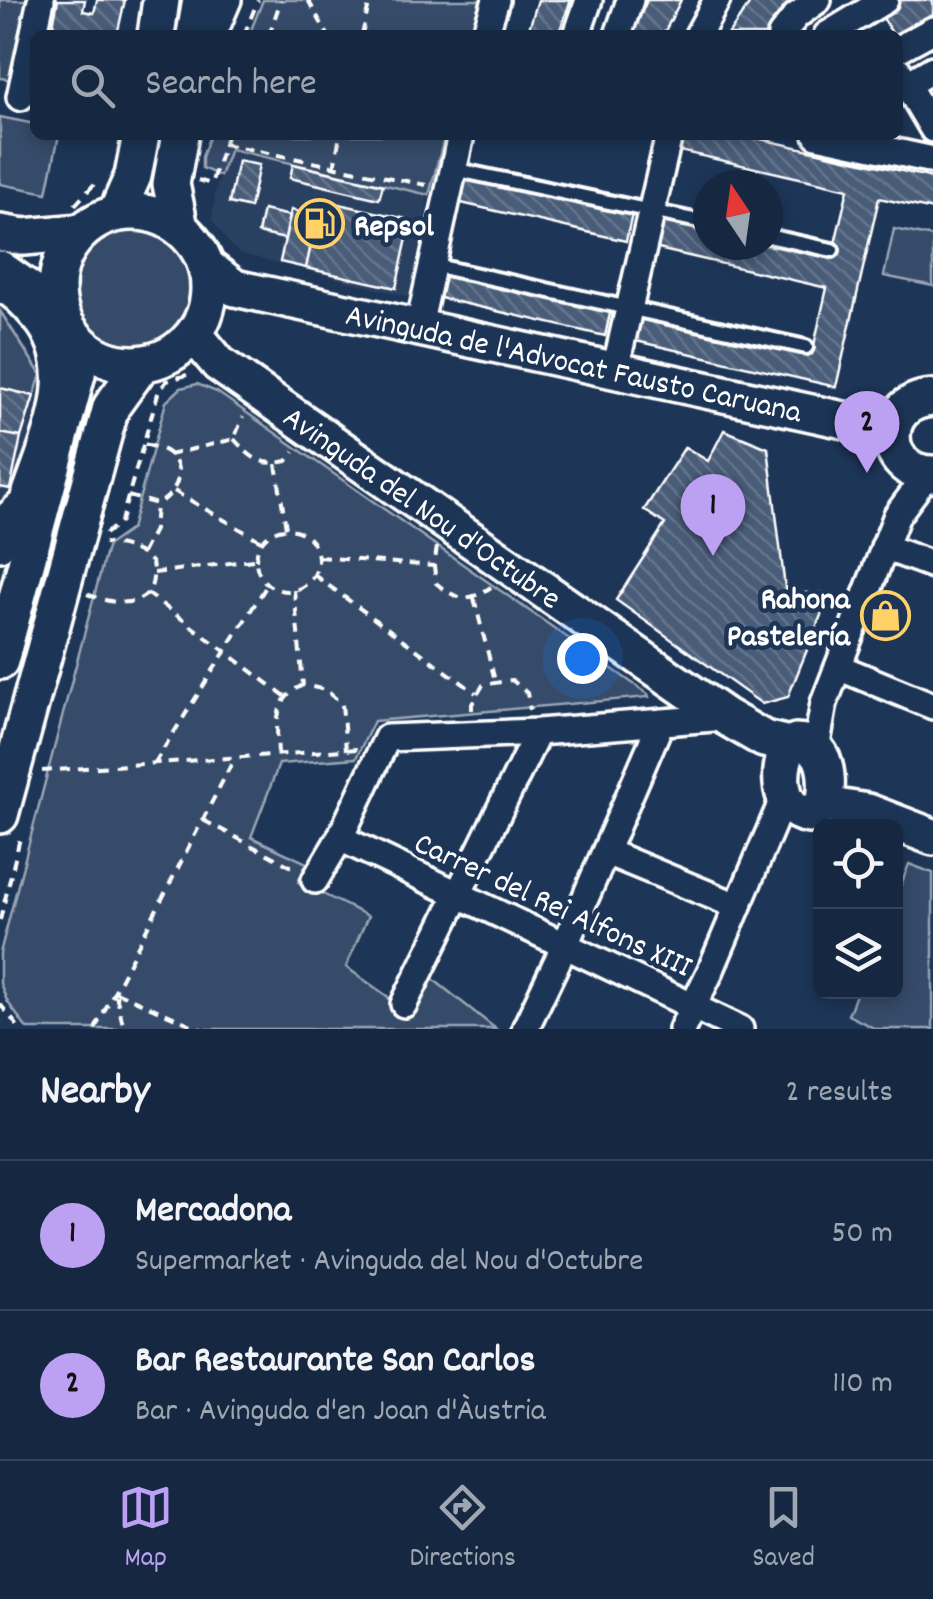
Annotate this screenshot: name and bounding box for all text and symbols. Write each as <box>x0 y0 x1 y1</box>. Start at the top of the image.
search box <box>30 30 903 140</box>
icon: search <box>65 58 120 113</box>
text: Search here <box>145 58 317 113</box>
north arrow <box>693 170 783 260</box>
fuel station icon: Repsol <box>293 198 345 250</box>
place label: Repsol <box>354 206 434 252</box>
street label: Avinguda de l'Advocat Fausto Caruana <box>341 295 806 438</box>
pin: 2 <box>834 390 900 473</box>
street label: Avinguda del Nou d'Octubre <box>272 397 569 623</box>
pin: 1 <box>680 474 746 556</box>
place label: Rahona Pastelería <box>727 579 851 662</box>
shop icon: Rahona Pastelería <box>859 589 911 641</box>
your location <box>557 633 608 684</box>
map controls <box>813 819 903 999</box>
button: locate <box>813 819 903 909</box>
street label: Carrer del Rei Alfons XIII <box>405 823 699 992</box>
button: layers <box>813 909 903 999</box>
text: Nearby <box>40 1064 150 1124</box>
text: 2 results <box>786 1071 893 1117</box>
text: Mercadona <box>135 1185 291 1240</box>
text: 1 <box>69 1212 76 1258</box>
text: 50 m <box>831 1212 893 1258</box>
text: Supermarket · Avinguda del Nou d'Octubre <box>135 1240 643 1286</box>
text: Bar Restaurante San Carlos <box>135 1335 535 1390</box>
text: 2 <box>66 1362 79 1408</box>
text: 110 m <box>832 1362 893 1408</box>
text: Bar · Avinguda d'en Joan d'Àustria <box>135 1390 546 1436</box>
tab: Map <box>118 1480 173 1580</box>
tab: Directions <box>410 1480 516 1580</box>
tab: Saved <box>752 1480 815 1580</box>

